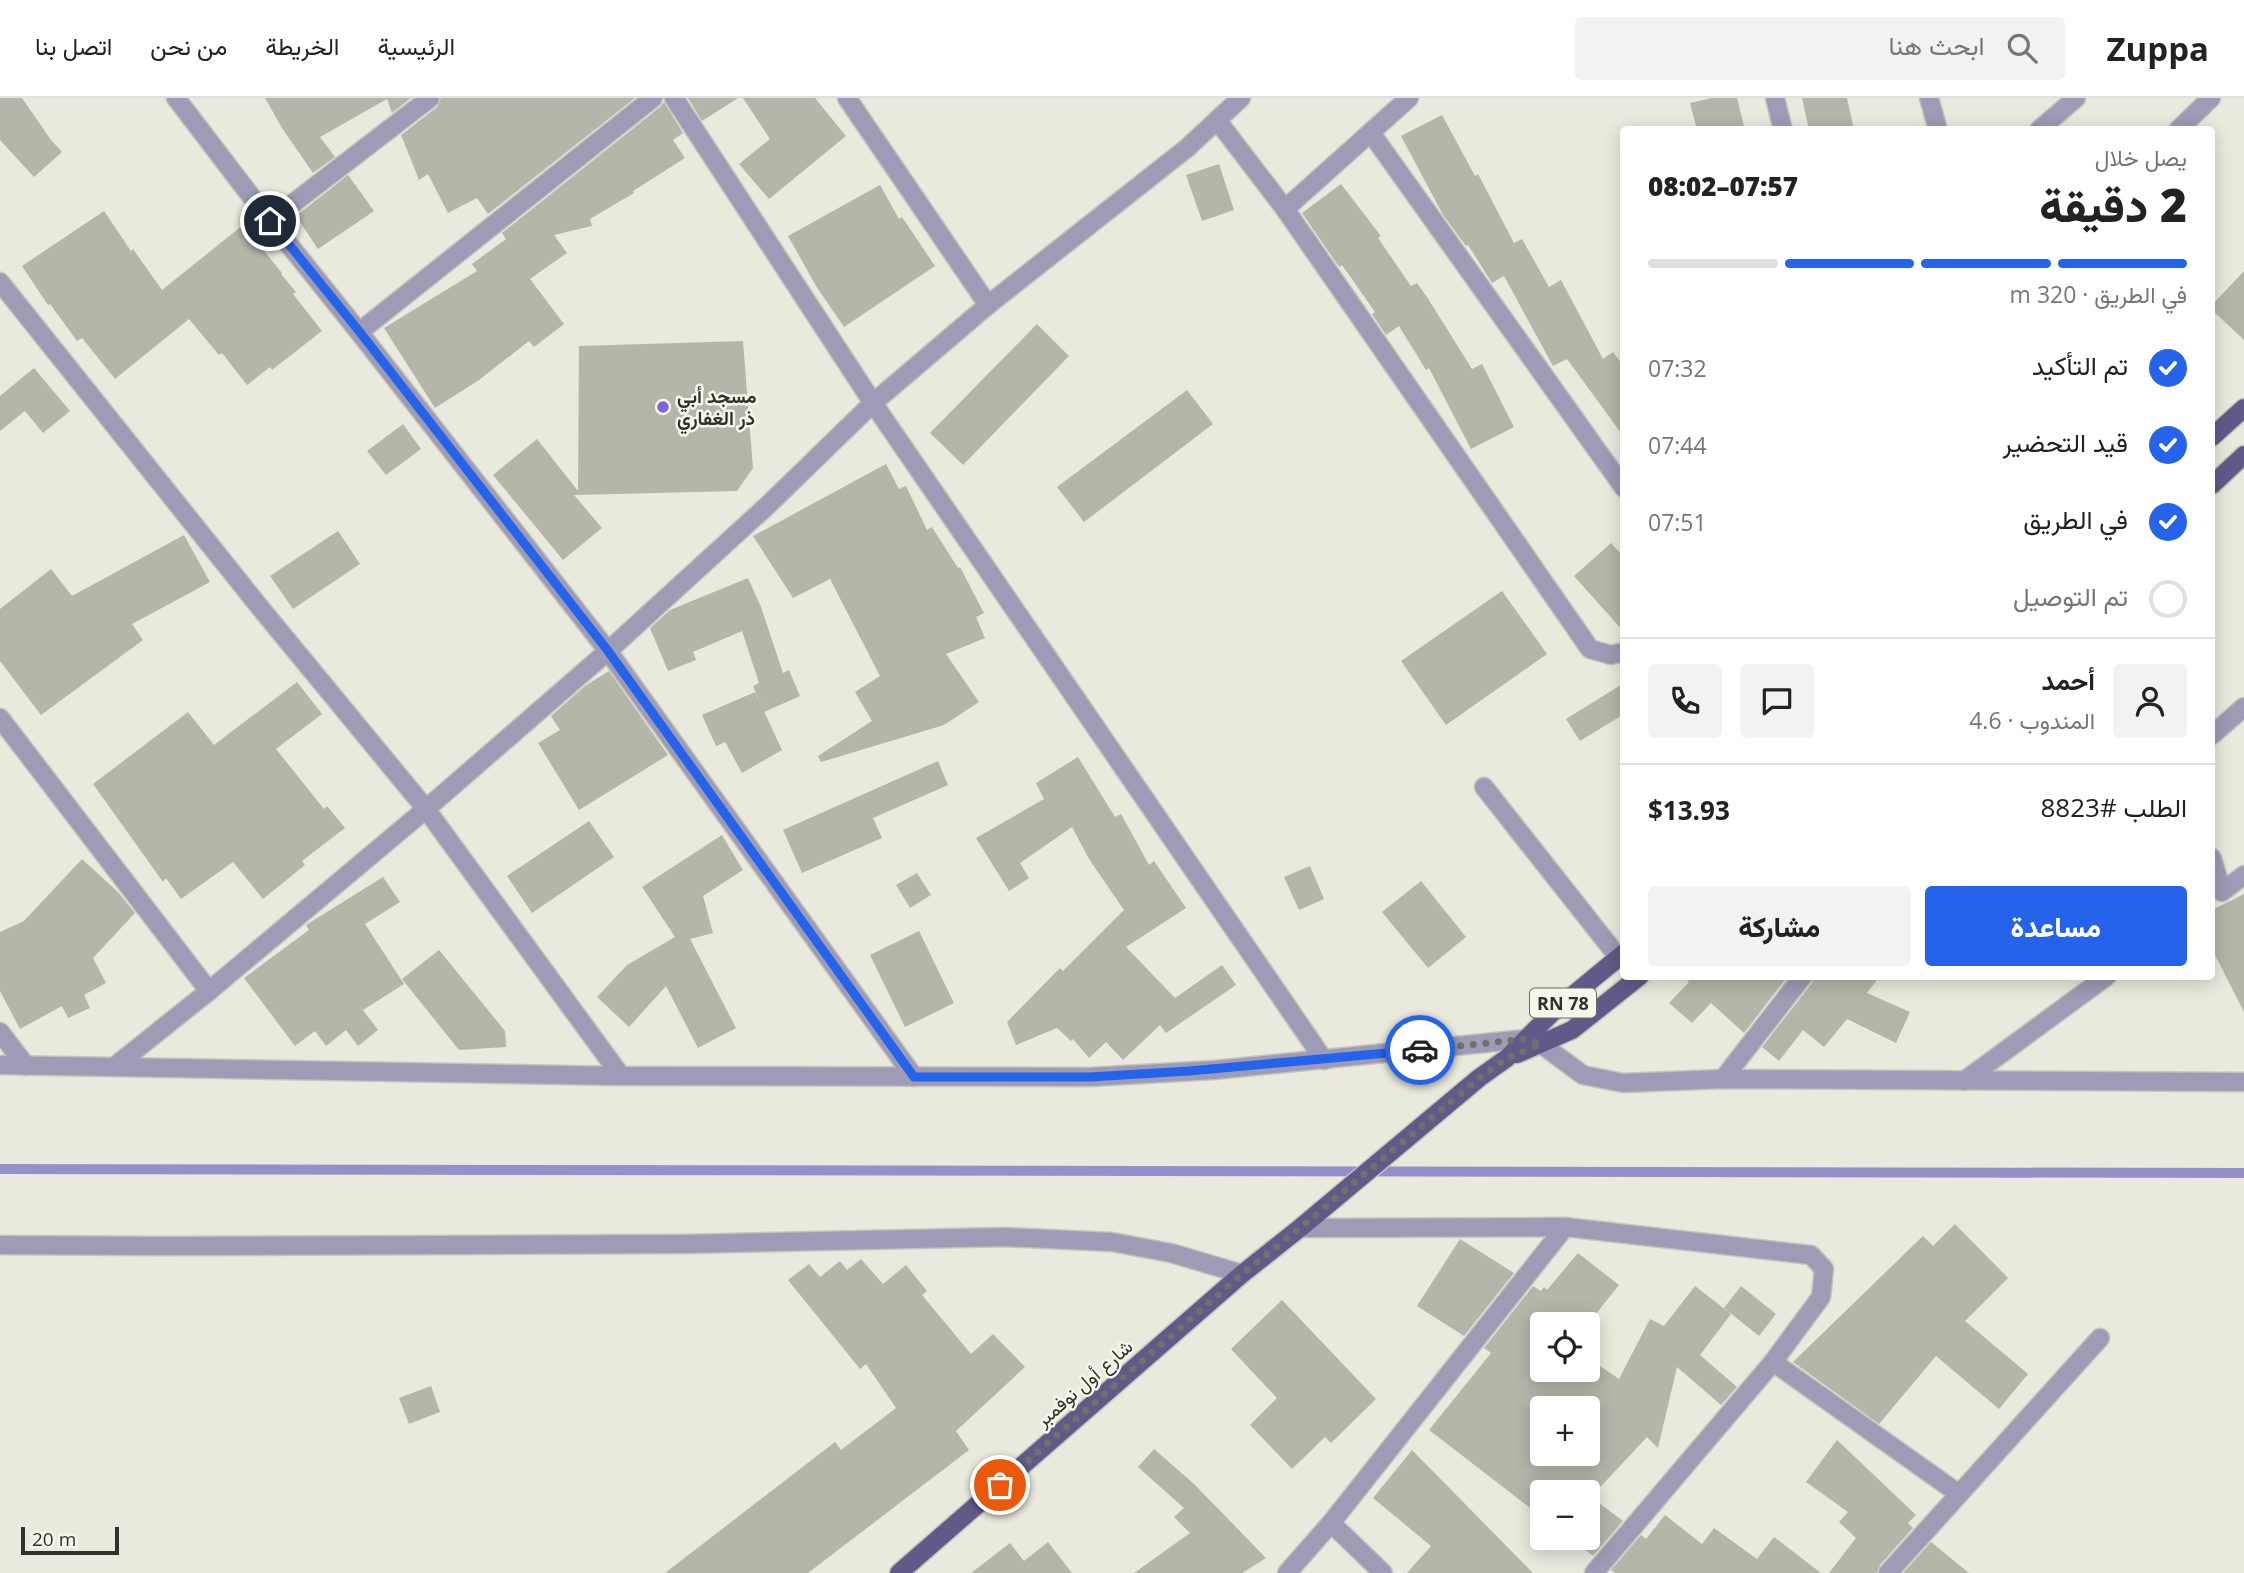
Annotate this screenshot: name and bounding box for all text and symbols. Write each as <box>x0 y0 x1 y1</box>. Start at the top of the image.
search box <box>1575 17 2065 80</box>
text: Zuppa <box>2107 26 2209 71</box>
text: ابحث هنا <box>1889 27 1985 63</box>
text: اتصل بنا <box>35 29 112 62</box>
text: من نحن <box>150 29 227 62</box>
text: الخريطة <box>265 29 339 62</box>
text: الرئيسية <box>377 29 455 62</box>
icon: search <box>2003 29 2041 67</box>
text: يصل خلال <box>2095 141 2187 173</box>
text: 07:57–08:02 <box>1648 168 1798 204</box>
text: 2 دقيقة <box>2039 173 2187 235</box>
pin <box>240 191 300 251</box>
icon: home <box>251 202 289 240</box>
text: في الطريق · 320 m <box>2010 278 2187 310</box>
text: تم التأكيد <box>2032 347 2128 383</box>
icon: check <box>2149 349 2187 387</box>
text: 07:32 <box>1648 352 1707 384</box>
place label: مسجد أبي ذر الغفاري <box>677 383 757 435</box>
marker: مسجد أبي ذر الغفاري <box>655 399 671 415</box>
text: قيد التحضير <box>2003 424 2128 460</box>
icon: check <box>2149 426 2187 464</box>
text: 07:44 <box>1648 429 1707 461</box>
text: في الطريق <box>2023 501 2128 537</box>
icon: check <box>2149 503 2187 541</box>
text: 07:51 <box>1648 506 1707 538</box>
text: تم التوصيل <box>2013 578 2128 614</box>
text: أحمد <box>2042 662 2095 698</box>
button: phone <box>1648 664 1722 738</box>
button: chat <box>1740 664 1814 738</box>
button: person <box>2113 664 2187 738</box>
text: المندوب · 4.6 <box>1969 704 2095 736</box>
text: الطلب #8823 <box>2040 789 2187 825</box>
text: $13.93 <box>1648 792 1730 828</box>
button: مشاركة <box>1648 886 1911 966</box>
button: مساعدة <box>1925 886 2187 966</box>
road number: RN 78 <box>1530 988 1596 1018</box>
courier <box>1385 1015 1455 1085</box>
icon: car <box>1401 1031 1439 1069</box>
map controls <box>1530 1312 1600 1550</box>
button: locate <box>1530 1312 1600 1382</box>
street label: شارع أول نوفمبر <box>1029 1334 1138 1433</box>
button: + <box>1530 1396 1600 1466</box>
pin <box>970 1455 1030 1515</box>
icon: bag <box>981 1466 1019 1504</box>
button: − <box>1530 1480 1600 1550</box>
scale bar <box>21 1524 119 1556</box>
text: 20 m <box>32 1526 76 1552</box>

